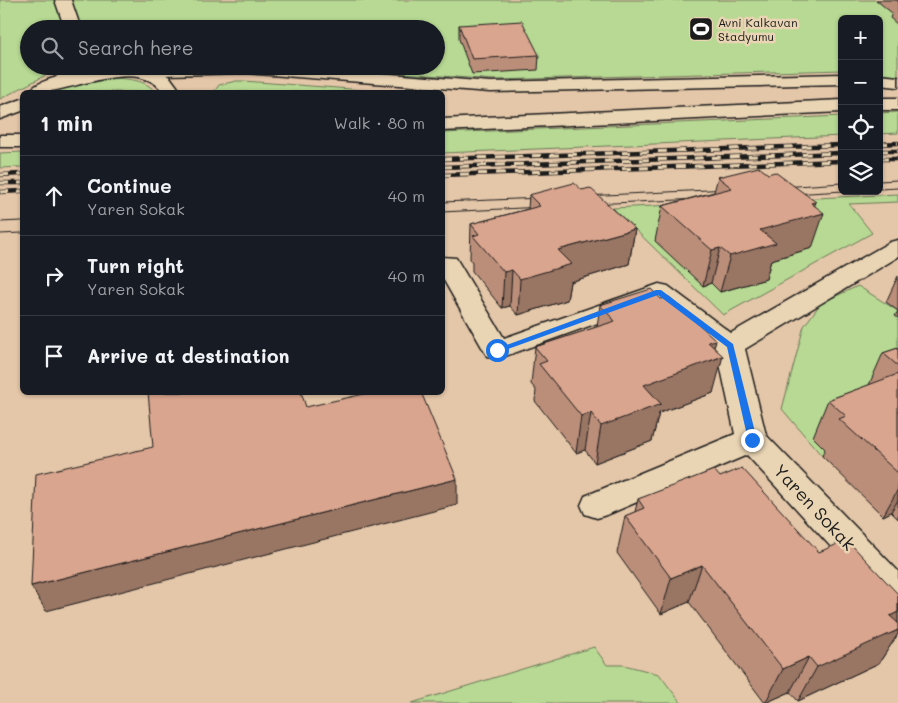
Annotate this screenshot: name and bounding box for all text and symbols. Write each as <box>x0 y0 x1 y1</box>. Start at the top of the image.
place label: Avni Kalkavan Stadyumu <box>718 14 798 44</box>
map controls <box>838 15 883 195</box>
button: + <box>838 15 883 60</box>
sports icon: Avni Kalkavan Stadyumu <box>688 16 714 42</box>
search box <box>20 20 445 75</box>
icon: search <box>38 34 66 62</box>
text: Search here <box>78 35 194 60</box>
button: − <box>838 60 883 105</box>
button: locate <box>838 105 883 150</box>
text: 1 min <box>40 109 93 136</box>
text: Walk · 80 m <box>334 112 425 133</box>
button: layers <box>838 150 883 195</box>
text: Continue <box>87 173 172 198</box>
icon: ahead <box>40 182 68 210</box>
text: 40 m <box>388 185 425 206</box>
text: Yaren Sokak <box>87 198 185 219</box>
text: Turn right <box>87 253 184 278</box>
icon: right <box>40 262 68 290</box>
text: 40 m <box>388 265 425 286</box>
text: Yaren Sokak <box>87 278 185 299</box>
route start <box>486 339 509 362</box>
icon: arrive <box>40 342 68 370</box>
text: Arrive at destination <box>87 343 290 368</box>
route end <box>741 429 764 452</box>
street label: Yaren Sokak <box>769 459 861 555</box>

